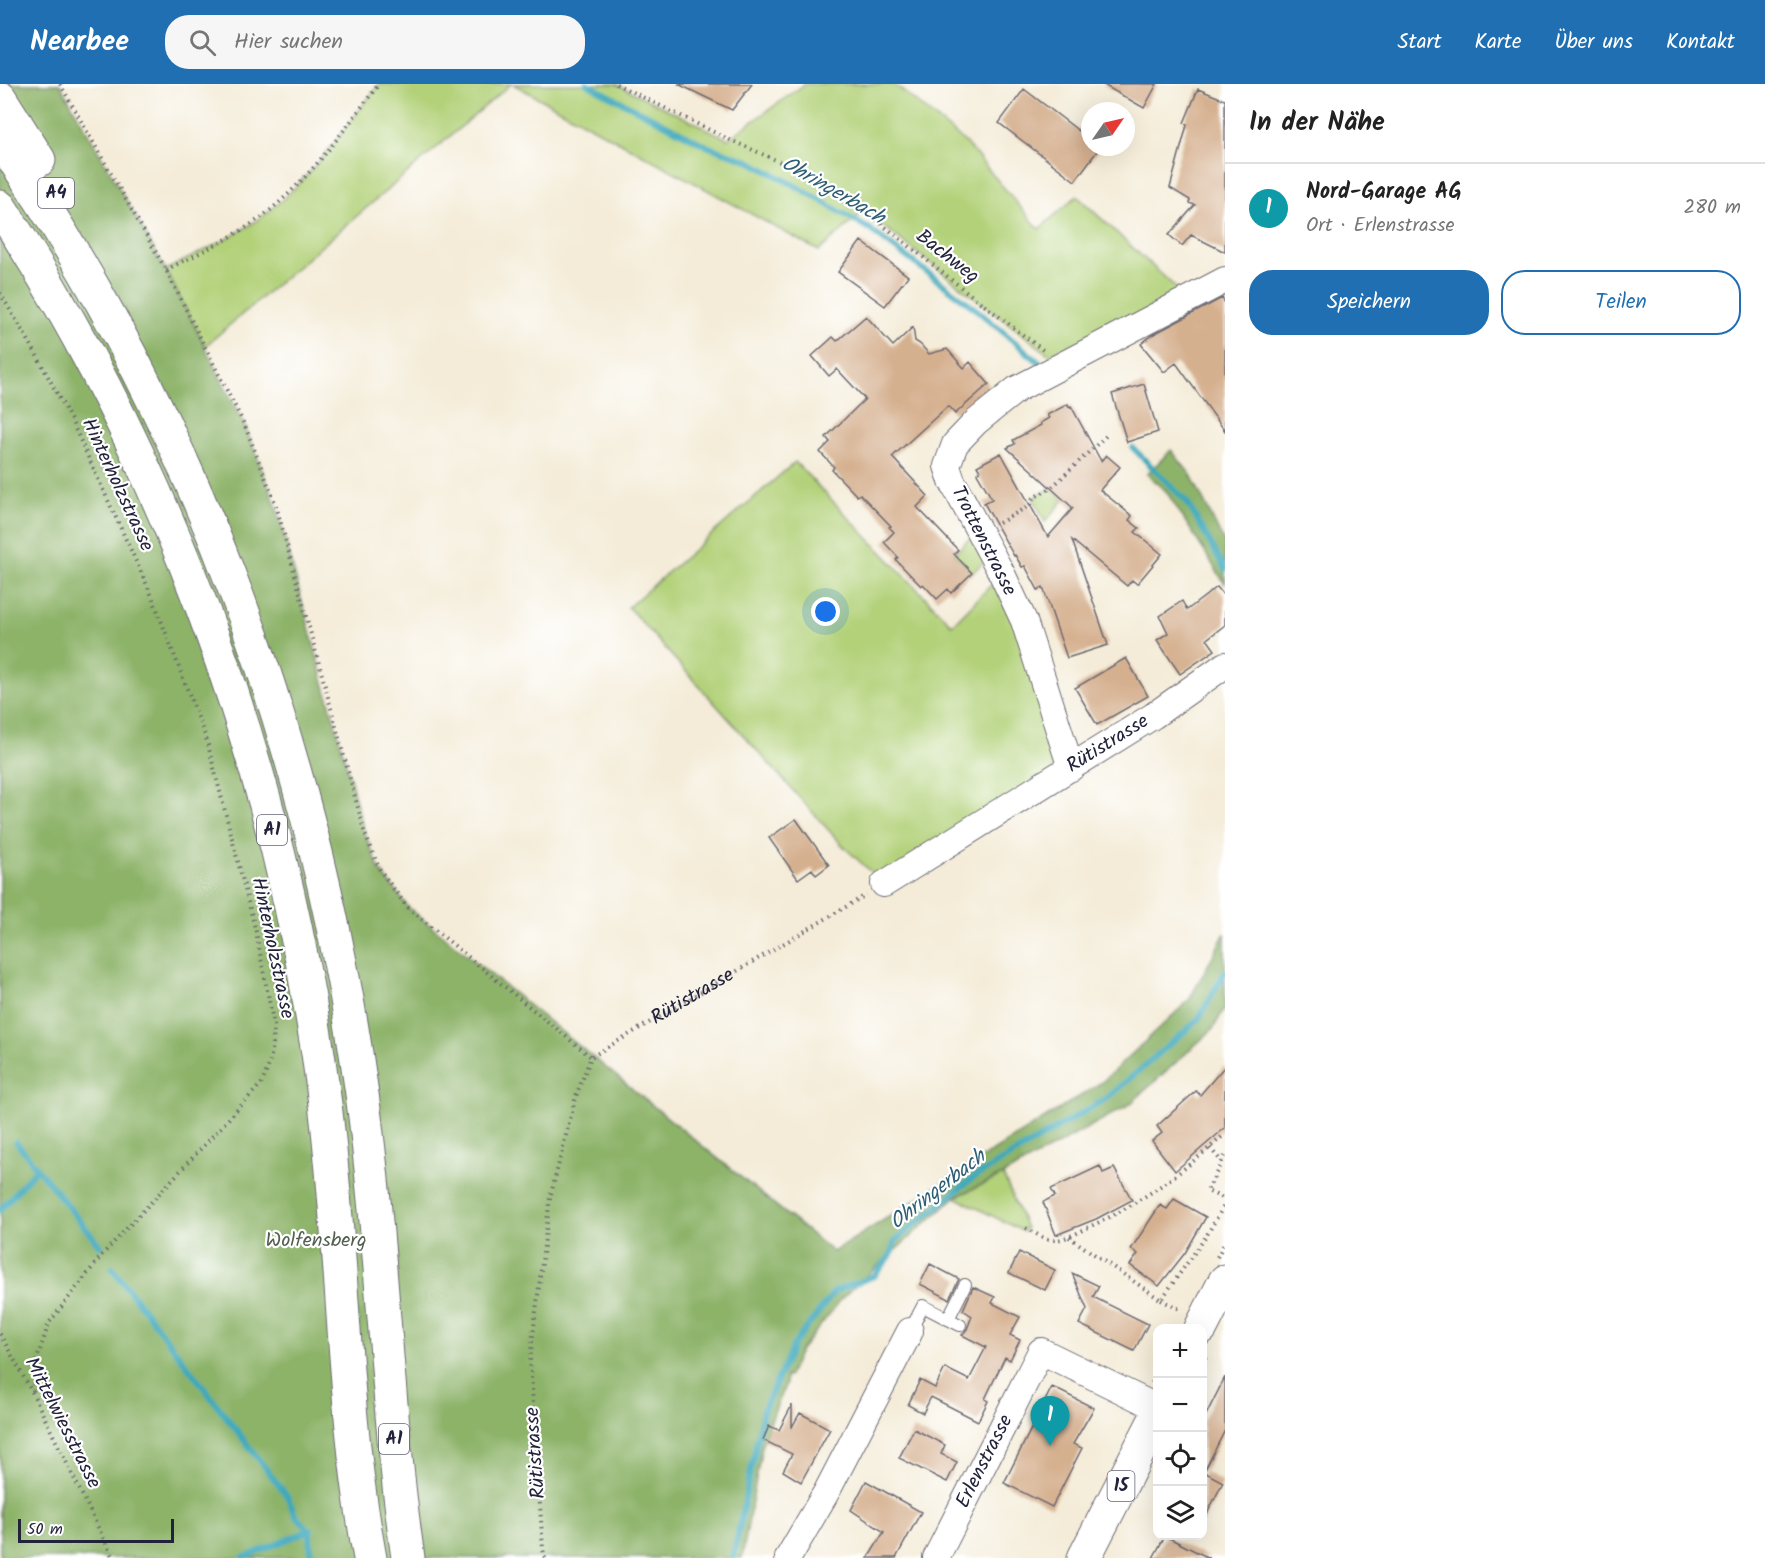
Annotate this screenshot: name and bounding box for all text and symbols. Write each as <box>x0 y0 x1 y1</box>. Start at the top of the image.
search box <box>165 15 585 69</box>
text: Nearbee <box>30 20 129 65</box>
text: Hier suchen <box>234 25 343 60</box>
icon: search <box>186 26 219 59</box>
text: Start <box>1397 26 1442 59</box>
text: Karte <box>1475 26 1521 59</box>
text: Über uns <box>1554 26 1633 59</box>
text: Kontakt <box>1666 26 1735 59</box>
north arrow <box>1081 102 1135 156</box>
text: In der Nähe <box>1249 102 1385 144</box>
water label: Ohringerbach <box>775 148 893 235</box>
text: Nord-Garage AG <box>1306 175 1462 210</box>
road number: A4 <box>38 178 74 208</box>
text: 1 <box>1265 192 1272 224</box>
text: 280 m <box>1683 192 1741 224</box>
text: Ort · Erlenstrasse <box>1306 210 1455 242</box>
street label: Bachweg <box>908 222 986 292</box>
button: Speichern <box>1249 270 1489 335</box>
button: Teilen <box>1501 270 1741 335</box>
street label: Hinterholzstrasse <box>72 413 162 557</box>
street label: Trottenstrasse <box>942 480 1024 602</box>
your location <box>811 597 840 626</box>
street label: Rütistrasse <box>1060 706 1155 782</box>
road number: A1 <box>257 815 287 845</box>
street label: Hinterholzstrasse <box>241 874 303 1022</box>
street label: Rütistrasse <box>645 960 741 1034</box>
water label: Ohringerbach <box>882 1140 995 1238</box>
park label: Wolfensberg <box>266 1225 366 1257</box>
map controls <box>1153 1324 1207 1540</box>
button: + <box>1153 1324 1207 1378</box>
street label: Mittelwiesstrasse <box>15 1352 109 1494</box>
button: − <box>1153 1378 1207 1432</box>
pin: 1 <box>1030 1396 1070 1446</box>
street label: Rütistrasse <box>517 1406 555 1500</box>
street label: Erlenstrasse <box>948 1409 1022 1514</box>
road number: A1 <box>379 1424 409 1454</box>
button: locate <box>1153 1432 1207 1486</box>
road number: 15 <box>1108 1471 1134 1501</box>
button: layers <box>1153 1486 1207 1540</box>
scale bar <box>18 1516 174 1544</box>
text: 50 m <box>27 1517 63 1542</box>

